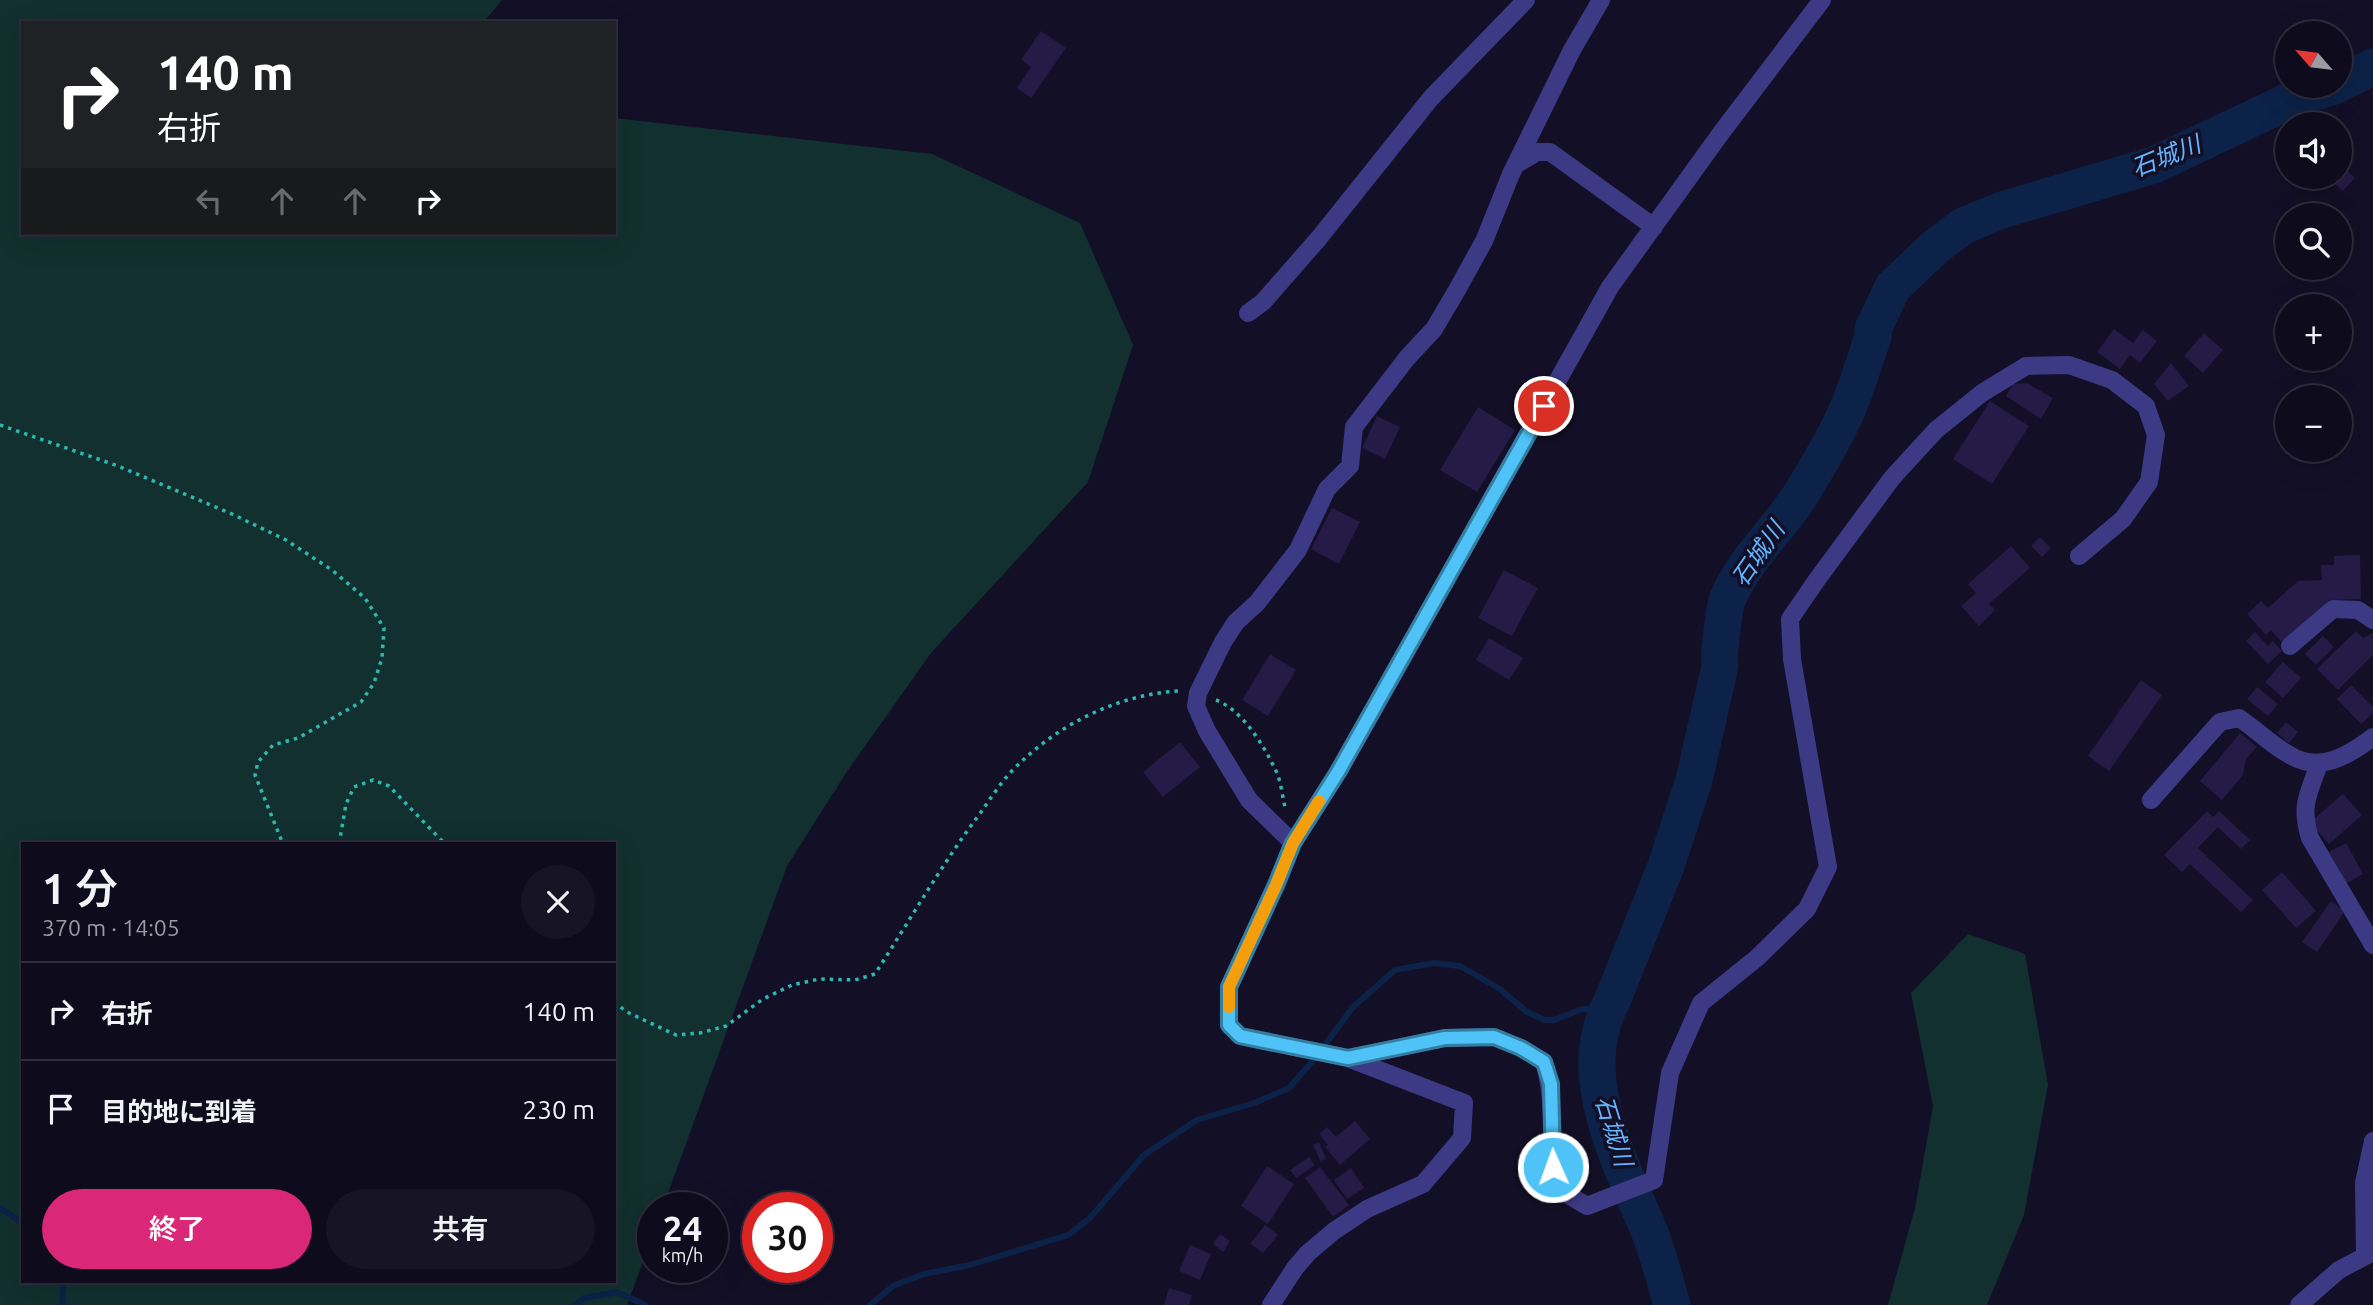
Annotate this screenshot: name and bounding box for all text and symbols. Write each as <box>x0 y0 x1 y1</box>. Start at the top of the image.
north arrow <box>2275 21 2352 98</box>
map controls <box>2275 21 2352 462</box>
text: 140 m <box>157 44 294 99</box>
icon: right <box>42 49 133 140</box>
text: 右折 <box>157 109 221 145</box>
button: sound <box>2275 112 2352 189</box>
water label: 石城川 <box>2128 129 2207 182</box>
icon: left <box>190 182 228 220</box>
icon: ahead <box>263 182 301 220</box>
icon: ahead <box>336 182 374 220</box>
icon: right <box>409 182 447 220</box>
button: search <box>2275 203 2352 280</box>
button: + <box>2275 294 2352 371</box>
pin <box>1514 376 1574 436</box>
button: − <box>2275 385 2352 462</box>
icon: arrive <box>1525 387 1563 425</box>
water label: 石城川 <box>1726 514 1791 591</box>
text: 1 分 <box>42 865 118 912</box>
button: close <box>521 865 595 939</box>
text: 370 m · 14:05 <box>42 915 180 940</box>
icon: right <box>42 992 80 1030</box>
text: 140 m <box>523 997 595 1026</box>
text: 右折 <box>101 999 153 1028</box>
icon: arrive <box>42 1090 80 1128</box>
water label: 石城川 <box>1591 1093 1638 1172</box>
text: 230 m <box>523 1095 595 1124</box>
text: 目的地に到着 <box>101 1097 257 1126</box>
position arrow <box>1516 1130 1590 1204</box>
button: 終了 <box>42 1189 312 1269</box>
button: 共有 <box>326 1189 595 1269</box>
speed limit sign: 30 <box>742 1192 833 1283</box>
text: 24 <box>663 1208 702 1248</box>
text: km/h <box>662 1245 703 1265</box>

